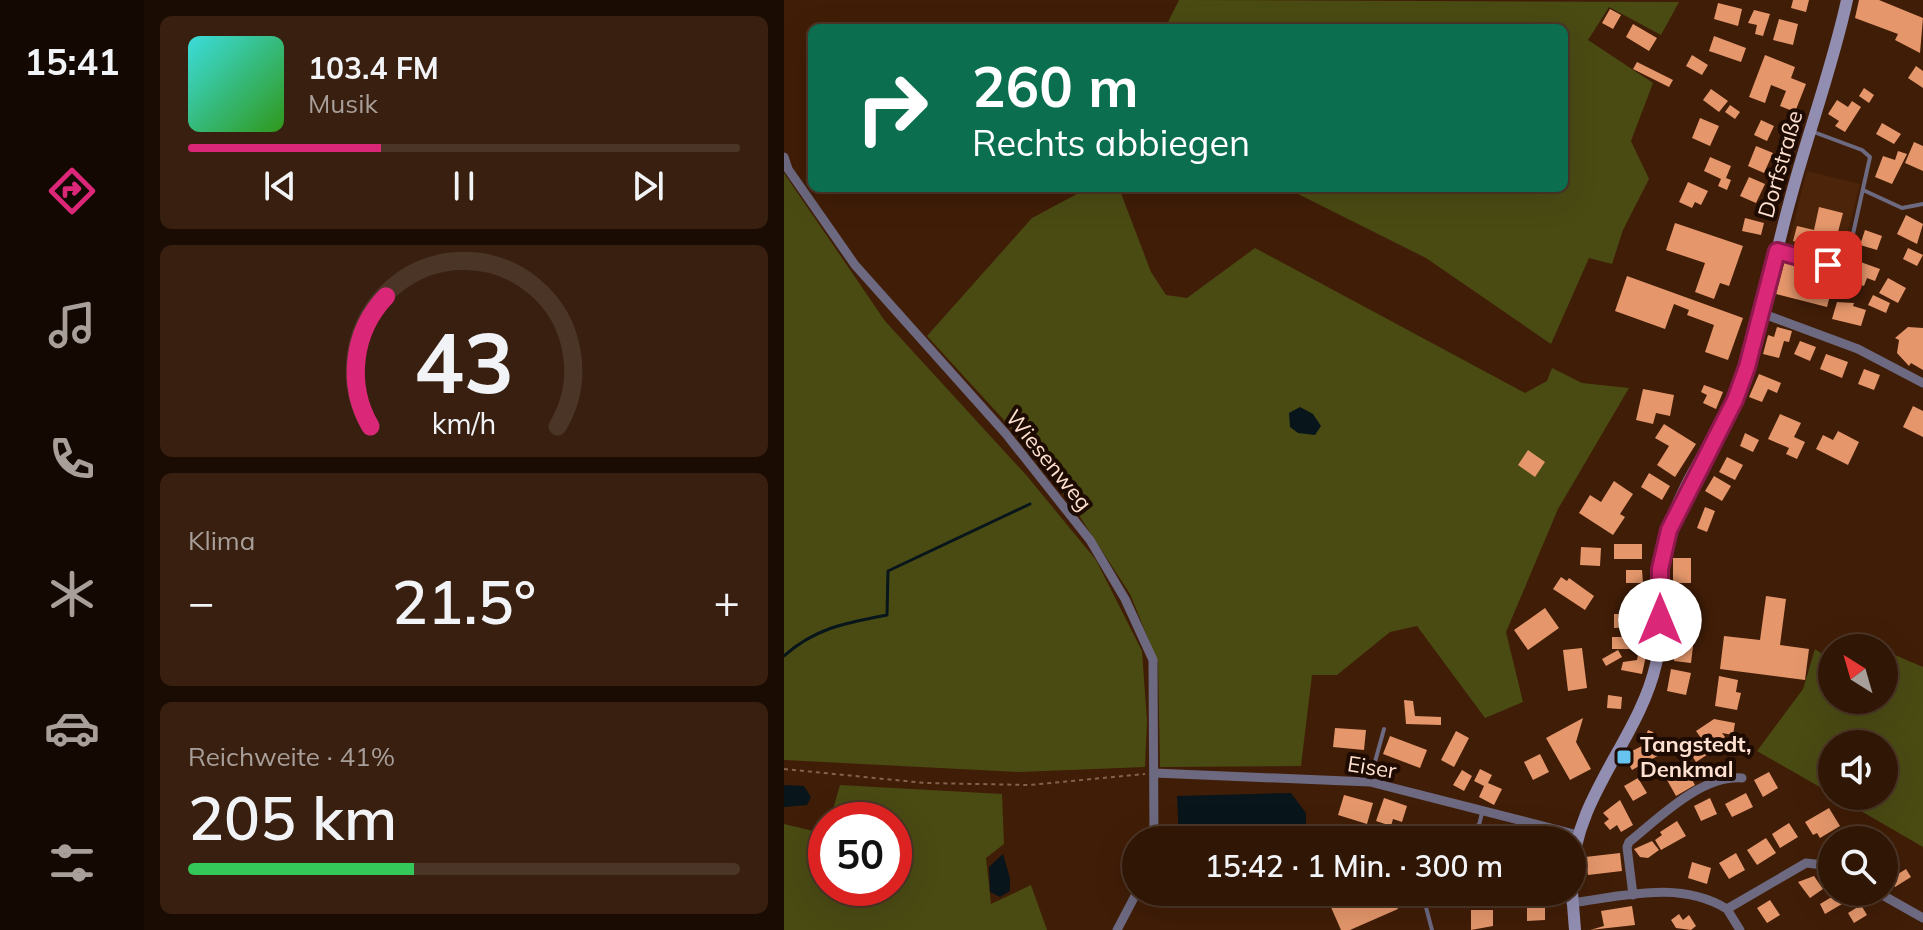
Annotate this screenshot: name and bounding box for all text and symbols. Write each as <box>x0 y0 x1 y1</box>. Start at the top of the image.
text: 15:41 <box>24 39 120 84</box>
text: 103.4 FM <box>308 49 439 87</box>
text: 260 m <box>972 51 1139 121</box>
icon: right <box>840 56 944 160</box>
text: Musik <box>308 87 378 120</box>
street label: Dorfstraße <box>1751 107 1809 221</box>
text: Rechts abbiegen <box>972 120 1250 165</box>
icon: directions <box>44 163 100 219</box>
icon: previous <box>258 164 302 208</box>
icon: pause <box>442 164 486 208</box>
icon: next <box>626 164 670 208</box>
pin <box>1794 231 1862 299</box>
icon: arrive <box>1806 243 1850 287</box>
icon: music <box>44 297 100 353</box>
text: 43 <box>414 308 514 413</box>
street label: Wiesenweg <box>1000 404 1098 516</box>
text: km/h <box>432 405 496 441</box>
icon: phone <box>44 431 100 487</box>
text: Klima <box>188 524 255 557</box>
text: 21.5° <box>392 564 536 639</box>
icon: climate <box>44 566 100 622</box>
text: − <box>188 574 214 629</box>
text: + <box>714 574 740 629</box>
position arrow <box>1618 578 1702 662</box>
north arrow <box>1818 634 1898 714</box>
map controls <box>1818 634 1898 906</box>
icon: car <box>44 700 100 756</box>
place label: Tangstedt, Denkmal <box>1640 730 1752 783</box>
button: sound <box>1818 730 1898 810</box>
text: Reichweite · 41% <box>188 740 395 773</box>
marker: Tangstedt, Denkmal <box>1615 748 1633 766</box>
street label: Eiser <box>1346 749 1398 785</box>
text: 205 km <box>188 780 397 855</box>
speed limit sign: 50 <box>808 802 912 906</box>
button: search <box>1818 826 1898 906</box>
icon: filters <box>44 835 100 891</box>
text: 15:42 · 1 Min. · 300 m <box>1205 847 1503 885</box>

